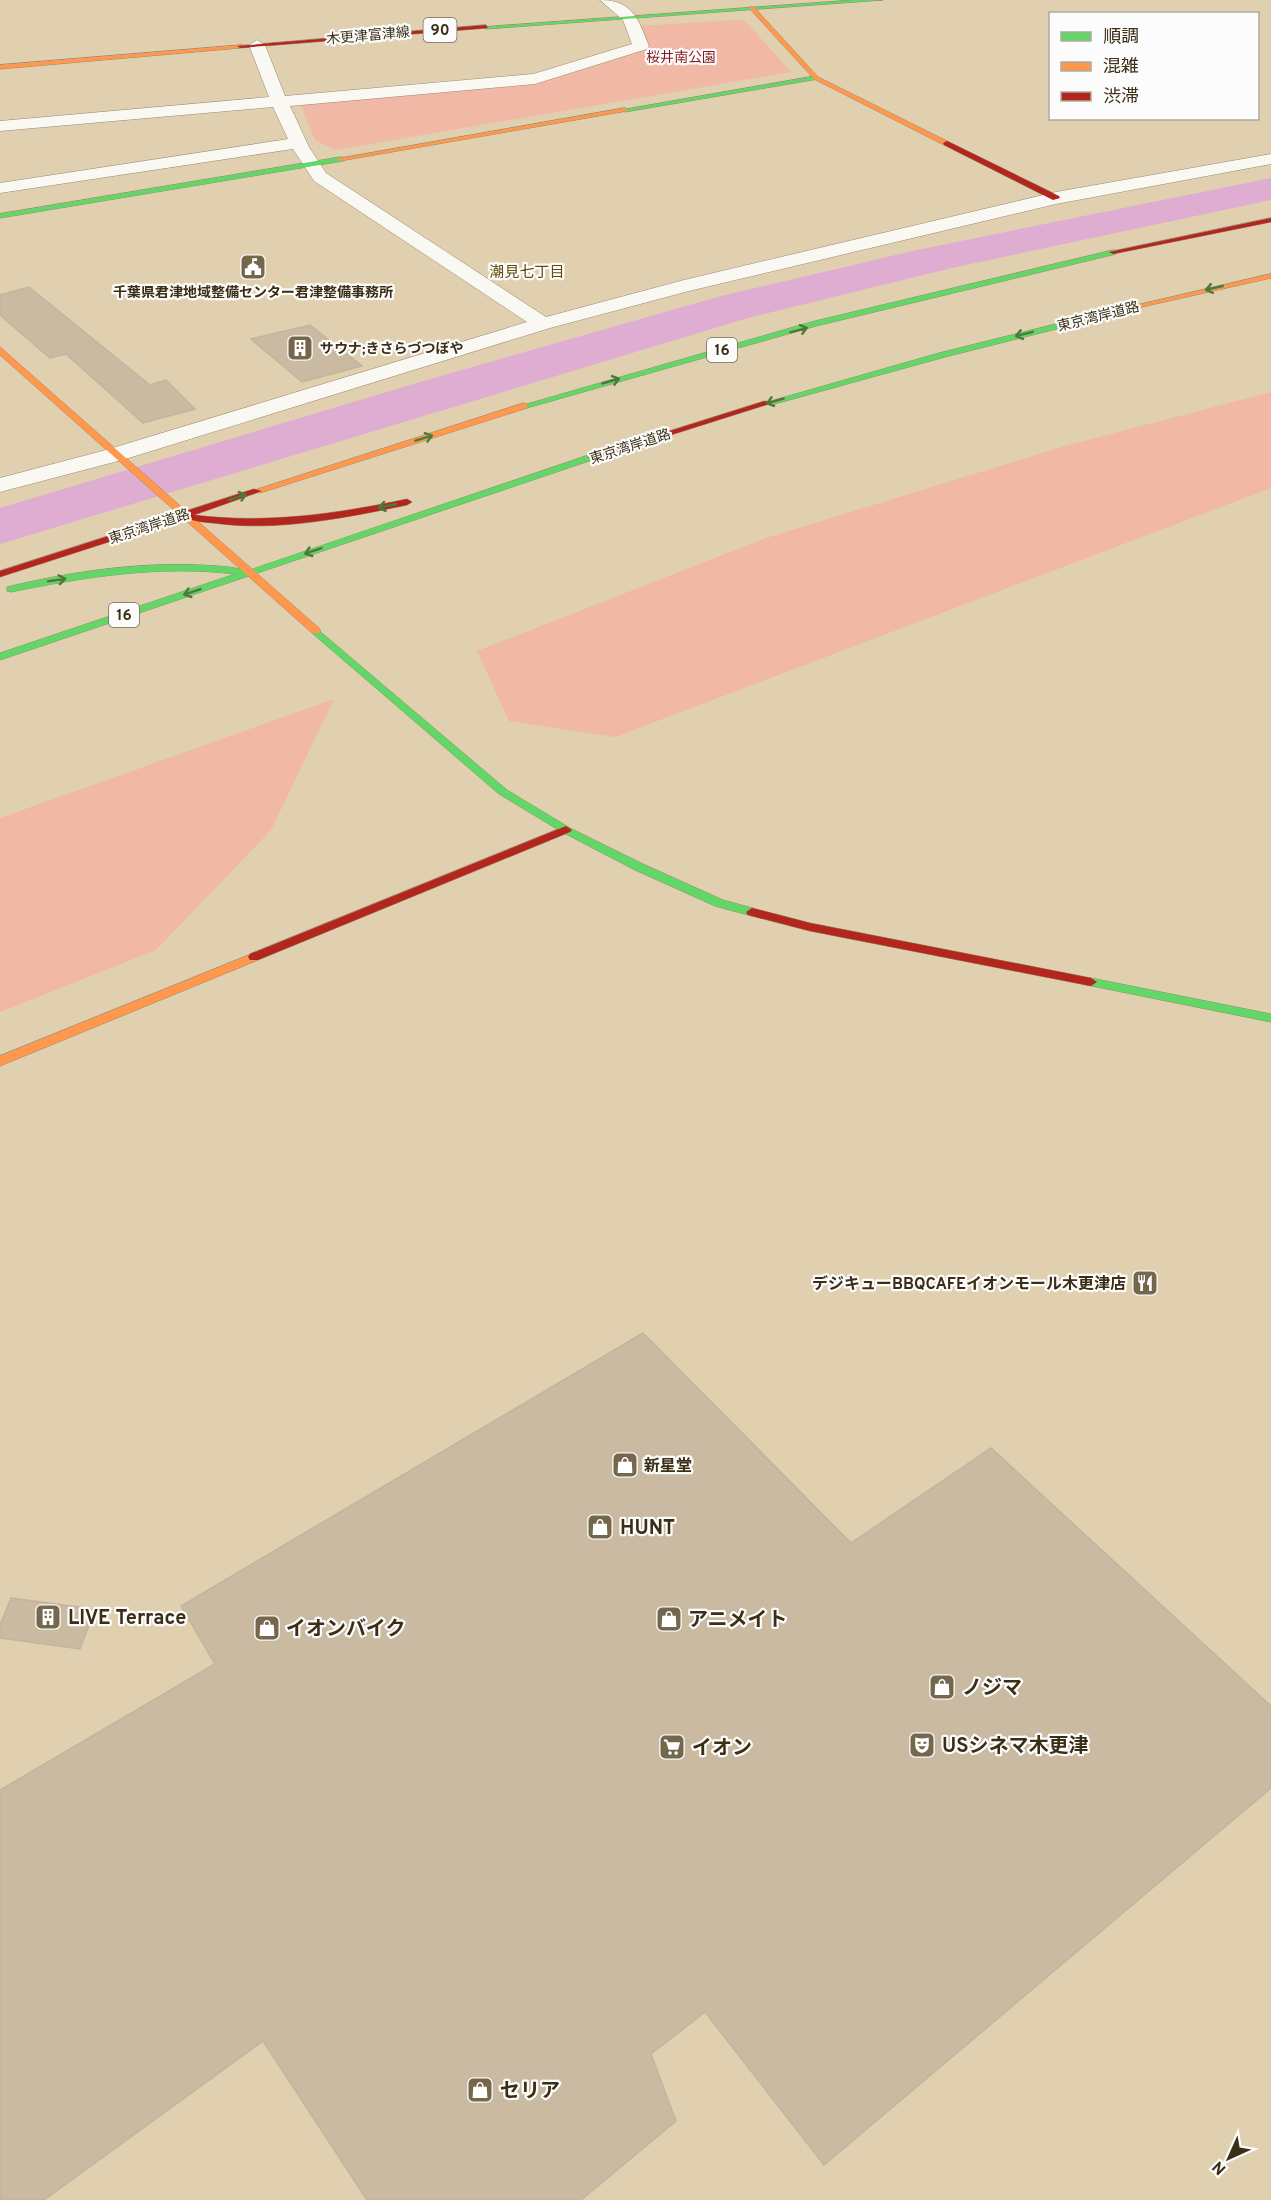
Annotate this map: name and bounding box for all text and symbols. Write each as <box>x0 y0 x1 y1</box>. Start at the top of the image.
legend <box>1049 12 1259 120</box>
road number: 90 <box>424 18 456 42</box>
street label: 木更津富津線 <box>326 24 411 49</box>
text: 順調 <box>1103 26 1139 49</box>
park label: 桜井南公園 <box>646 49 716 67</box>
text: 混雑 <box>1103 56 1139 79</box>
text: 渋滞 <box>1103 86 1139 109</box>
public building icon: 千葉県君津地域整備センター君津整備事務所 <box>238 252 268 282</box>
district label: 潮見七丁目 <box>489 264 565 283</box>
one-way arrow <box>1205 283 1224 295</box>
place label: 千葉県君津地域整備センター君津整備事務所 <box>113 284 393 302</box>
street label: 東京湾岸道路 <box>1056 299 1141 336</box>
one-way arrow <box>789 323 808 335</box>
one-way arrow <box>1015 329 1034 341</box>
building icon: サウナ;きさらづつぼや <box>285 333 315 363</box>
road number: 16 <box>707 338 737 362</box>
place label: サウナ;きさらづつぼや <box>320 341 463 358</box>
one-way arrow <box>601 375 620 386</box>
one-way arrow <box>766 396 785 408</box>
street label: 東京湾岸道路 <box>588 426 673 468</box>
one-way arrow <box>414 432 433 443</box>
one-way arrow <box>228 491 247 502</box>
one-way arrow <box>378 501 397 512</box>
street label: 東京湾岸道路 <box>107 506 192 548</box>
one-way arrow <box>304 547 323 558</box>
one-way arrow <box>47 575 67 586</box>
one-way arrow <box>183 587 202 598</box>
road number: 16 <box>109 603 139 627</box>
restaurant icon: デジキューBBQCAFEイオンモール木更津店 <box>1130 1268 1160 1298</box>
place label: デジキューBBQCAFEイオンモール木更津店 <box>812 1275 1126 1295</box>
shop icon: 新星堂 <box>610 1450 640 1480</box>
place label: 新星堂 <box>644 1457 692 1477</box>
shop icon: HUNT <box>585 1512 615 1542</box>
place label: HUNT <box>620 1516 675 1542</box>
building icon: LIVE Terrace <box>33 1602 63 1632</box>
shop icon: アニメイト <box>654 1604 684 1634</box>
place label: LIVE Terrace <box>68 1606 186 1632</box>
place label: アニメイト <box>688 1608 788 1634</box>
shop icon: イオンバイク <box>252 1613 282 1643</box>
place label: イオンバイク <box>286 1617 406 1643</box>
shop icon: ノジマ <box>927 1672 957 1702</box>
place label: ノジマ <box>962 1676 1022 1702</box>
theatre icon: USシネマ木更津 <box>907 1730 937 1760</box>
supermarket icon: イオン <box>657 1732 687 1762</box>
place label: USシネマ木更津 <box>942 1734 1089 1760</box>
place label: イオン <box>692 1736 752 1762</box>
shop icon: セリア <box>465 2075 495 2105</box>
place label: セリア <box>500 2079 560 2105</box>
north arrow <box>1199 2128 1259 2188</box>
text: N <box>1209 2156 1231 2178</box>

